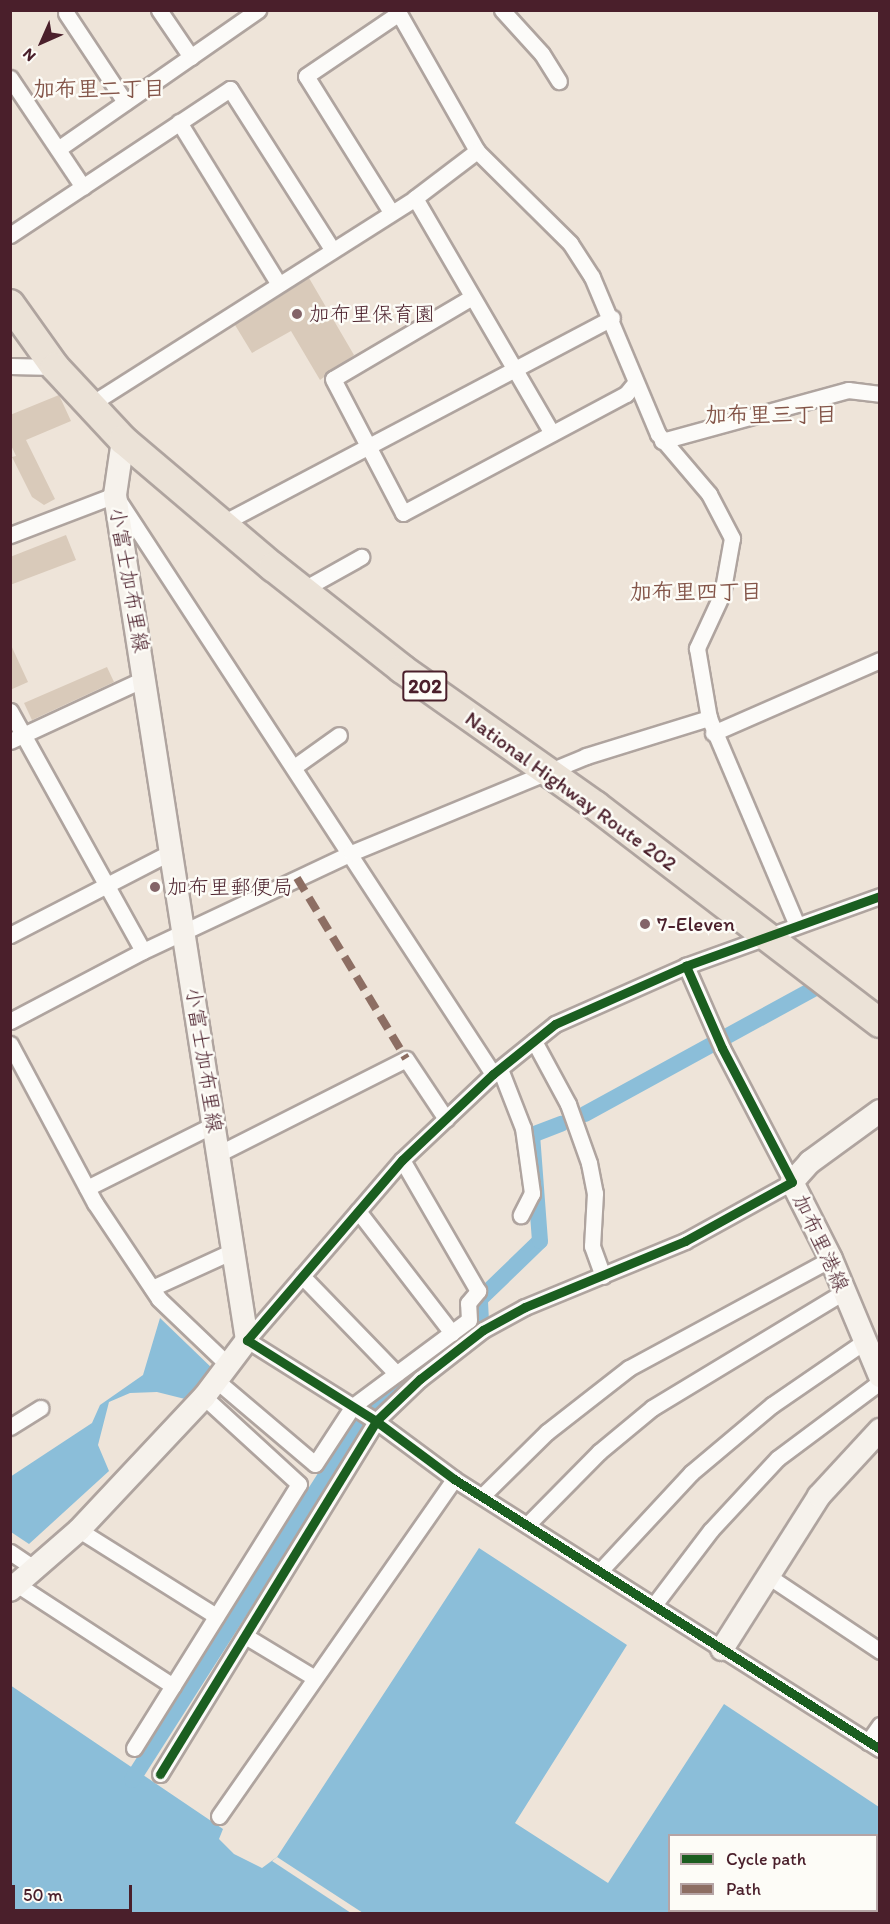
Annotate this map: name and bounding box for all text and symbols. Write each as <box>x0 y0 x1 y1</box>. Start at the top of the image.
north arrow <box>12 12 72 72</box>
text: N <box>18 45 39 66</box>
district label: 加布里二丁目 <box>33 76 165 102</box>
place label: 加布里保育園 <box>309 301 435 327</box>
marker: 加布里保育園 <box>290 307 304 321</box>
district label: 加布里三丁目 <box>705 402 837 428</box>
street label: 小富士加布里線 <box>104 505 154 655</box>
district label: 加布里四丁目 <box>630 579 762 605</box>
road number: 202 <box>401 669 449 703</box>
street label: National Highway Route 202 <box>460 706 682 876</box>
place label: 加布里郵便局 <box>167 874 293 900</box>
marker: 加布里郵便局 <box>148 880 162 894</box>
place label: 7-Eleven <box>657 911 735 937</box>
marker: 7-Eleven <box>638 917 652 931</box>
street label: 小富士加布里線 <box>180 985 228 1135</box>
street label: 加布里港線 <box>787 1190 855 1296</box>
legend <box>668 1834 878 1912</box>
text: Cycle path <box>726 1848 806 1870</box>
scale bar <box>15 1873 135 1911</box>
text: Path <box>726 1878 761 1900</box>
text: 50 m <box>23 1884 63 1906</box>

